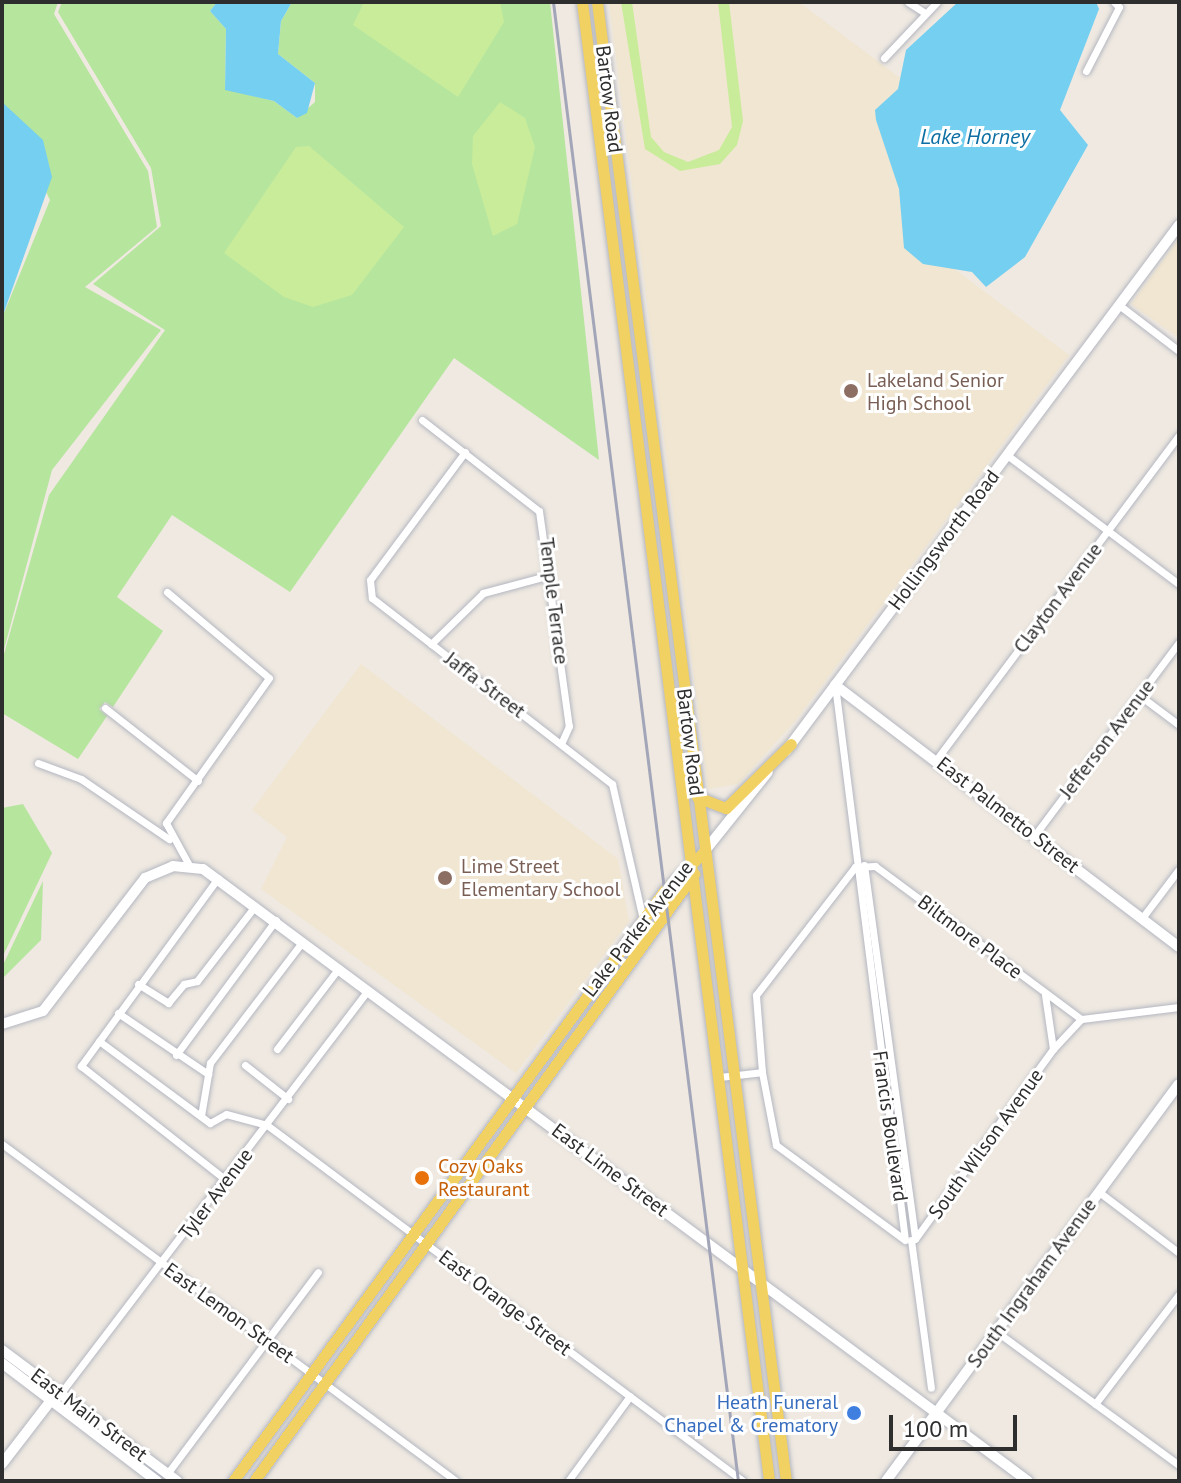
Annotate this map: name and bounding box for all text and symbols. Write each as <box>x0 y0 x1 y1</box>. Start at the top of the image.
street label: Bartow Road <box>590 44 628 154</box>
water label: Lake Horney <box>920 124 1030 150</box>
place label: Lakeland Senior High School <box>867 368 1004 415</box>
marker: Lakeland Senior High School <box>842 382 860 400</box>
street label: Hollingsworth Road <box>883 465 1005 615</box>
street label: Temple Terrace <box>534 536 574 666</box>
street label: Clayton Avenue <box>1009 538 1107 658</box>
street label: Jaffa Street <box>440 647 530 723</box>
street label: Jefferson Avenue <box>1054 675 1160 803</box>
street label: Bartow Road <box>671 687 709 797</box>
street label: East Palmetto Street <box>932 752 1084 878</box>
place label: Lime Street Elementary School <box>461 854 621 901</box>
street label: Lake Parker Avenue <box>577 856 699 1002</box>
marker: Lime Street Elementary School <box>436 869 454 887</box>
street label: Biltmore Place <box>913 890 1027 984</box>
street label: Francis Boulevard <box>868 1049 912 1203</box>
street label: South Wilson Avenue <box>923 1064 1049 1224</box>
street label: East Lime Street <box>547 1118 673 1222</box>
street label: Tyler Avenue <box>174 1143 258 1245</box>
place label: Cozy Oaks Restaurant <box>438 1154 529 1201</box>
marker: Cozy Oaks Restaurant <box>413 1169 431 1187</box>
street label: South Ingraham Avenue <box>962 1193 1102 1373</box>
street label: East Orange Street <box>434 1245 576 1361</box>
street label: East Lemon Street <box>159 1258 299 1368</box>
street label: East Main Street <box>26 1363 152 1467</box>
place label: Heath Funeral Chapel & Crematory <box>664 1390 838 1437</box>
scale bar <box>893 1399 1021 1449</box>
marker: Heath Funeral Chapel & Crematory <box>845 1404 863 1422</box>
text: 100 m <box>903 1413 968 1444</box>

